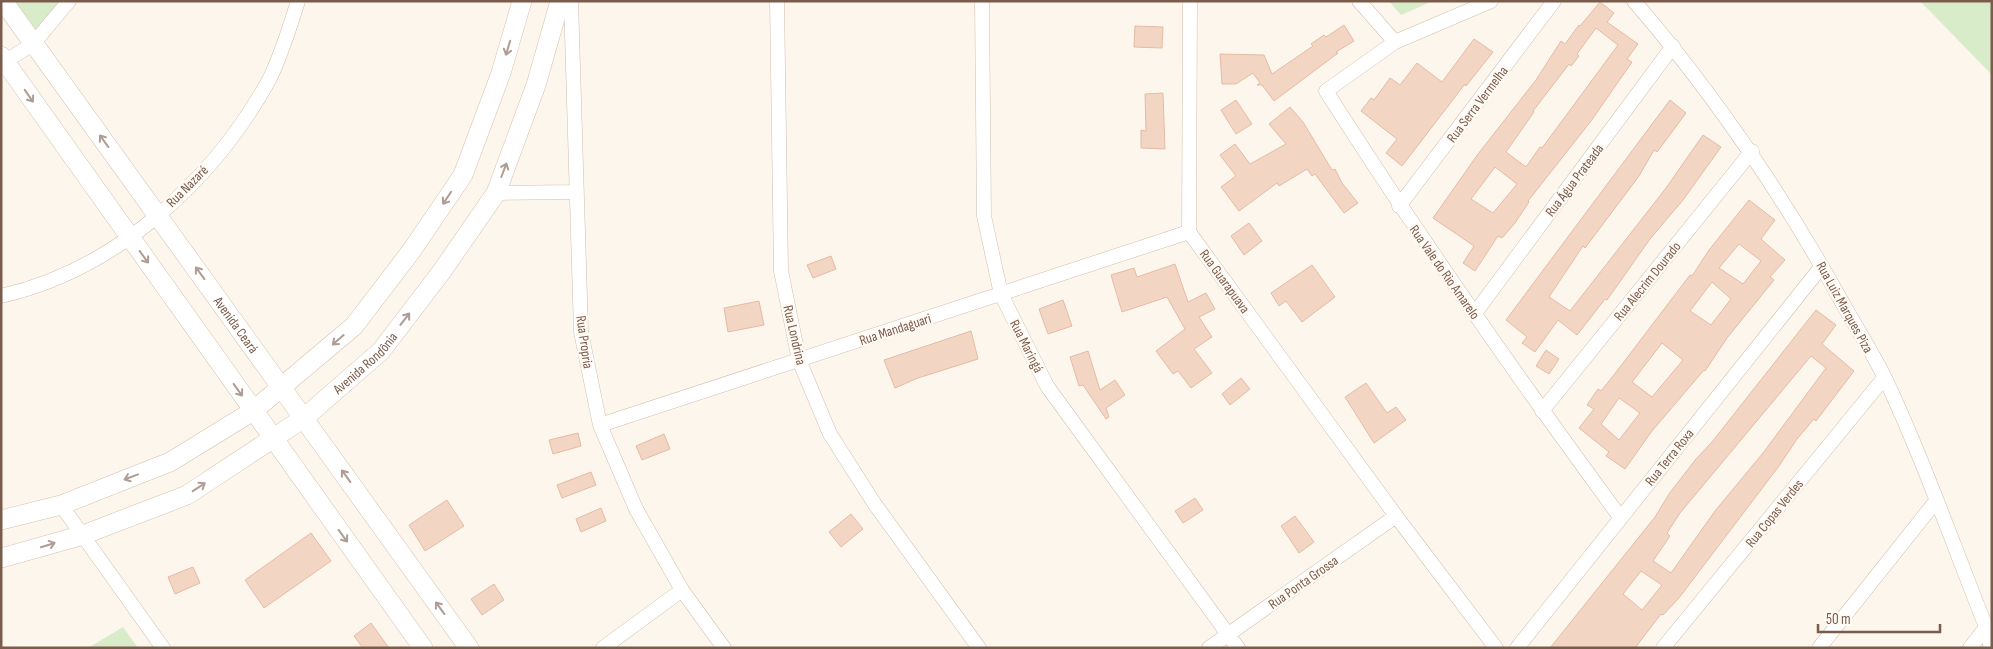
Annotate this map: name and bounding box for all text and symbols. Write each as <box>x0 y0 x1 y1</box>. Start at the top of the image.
one-way arrow <box>503 40 513 56</box>
street label: Rua Serra Vermelha <box>1443 63 1512 146</box>
one-way arrow <box>24 89 35 102</box>
one-way arrow <box>99 135 110 148</box>
street label: Rua Água Prateada <box>1542 141 1607 220</box>
street label: Rua Nazaré <box>163 162 212 211</box>
one-way arrow <box>500 163 509 178</box>
one-way arrow <box>442 191 453 205</box>
street label: Rua Vale do Rio Amarelo <box>1406 222 1484 323</box>
street label: Rua Alecrim Dourado <box>1610 238 1685 324</box>
street label: Rua Guarapuava <box>1196 246 1253 317</box>
one-way arrow <box>139 250 149 264</box>
street label: Rua Luiz Marques Piza <box>1812 259 1877 356</box>
one-way arrow <box>195 266 205 280</box>
street label: Avenida Ceará <box>209 293 262 357</box>
street label: Rua Londrina <box>779 304 810 367</box>
street label: Rua Mandaguari <box>857 310 933 349</box>
one-way arrow <box>400 313 411 326</box>
street label: Rua Propria <box>572 315 597 370</box>
street label: Rua Maringá <box>1006 317 1047 376</box>
street label: Avenida Rondônia <box>329 329 401 399</box>
one-way arrow <box>331 334 344 346</box>
one-way arrow <box>233 382 243 396</box>
street label: Rua Terra Roxa <box>1641 425 1697 489</box>
one-way arrow <box>340 470 351 483</box>
one-way arrow <box>124 473 139 482</box>
street label: Rua Copas Verdes <box>1742 476 1807 551</box>
one-way arrow <box>192 482 206 492</box>
one-way arrow <box>338 529 348 543</box>
one-way arrow <box>40 540 56 550</box>
street label: Rua Ponta Grossa <box>1265 552 1342 613</box>
one-way arrow <box>435 601 445 615</box>
scale bar <box>1818 602 1940 634</box>
text: 50 m <box>1826 610 1851 629</box>

